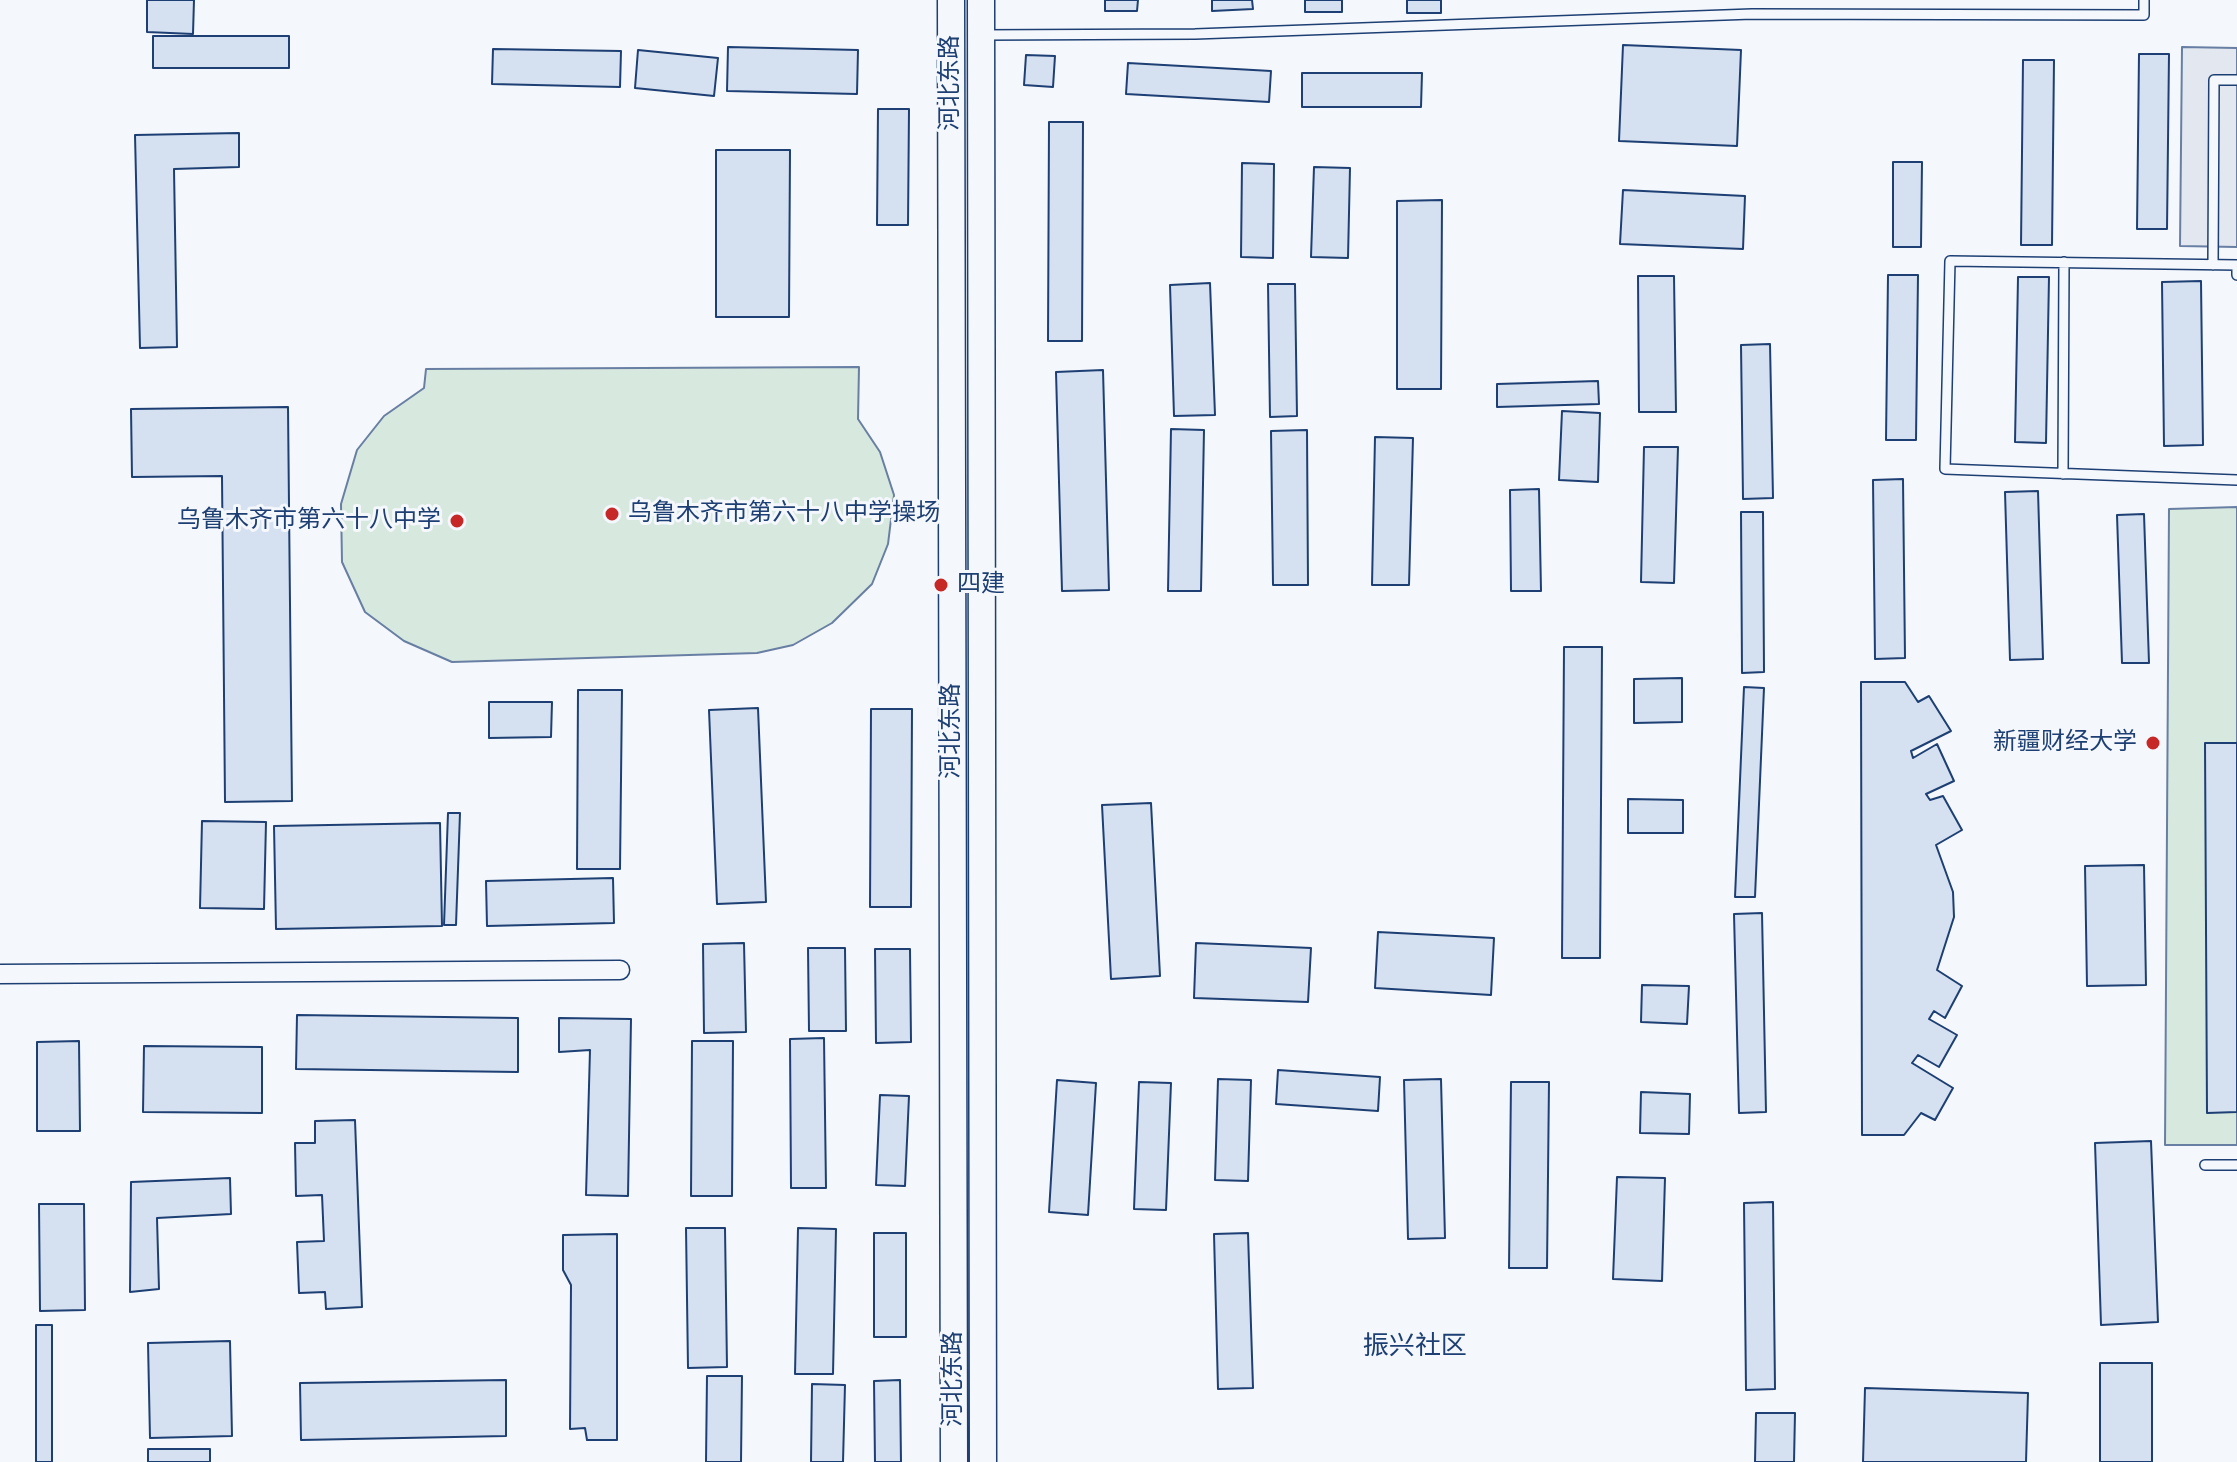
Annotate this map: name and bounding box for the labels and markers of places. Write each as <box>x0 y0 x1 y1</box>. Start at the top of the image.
place label: 乌鲁木齐市第六十八中学操场 <box>628 500 940 528</box>
marker: 乌鲁木齐市第六十八中学操场 <box>603 505 621 523</box>
place label: 乌鲁木齐市第六十八中学 <box>177 507 441 535</box>
marker: 乌鲁木齐市第六十八中学 <box>448 512 466 530</box>
place label: 四建 <box>957 571 1005 599</box>
marker: 四建 <box>932 576 950 594</box>
place label: 新疆财经大学 <box>1993 729 2137 757</box>
marker: 新疆财经大学 <box>2144 734 2162 752</box>

